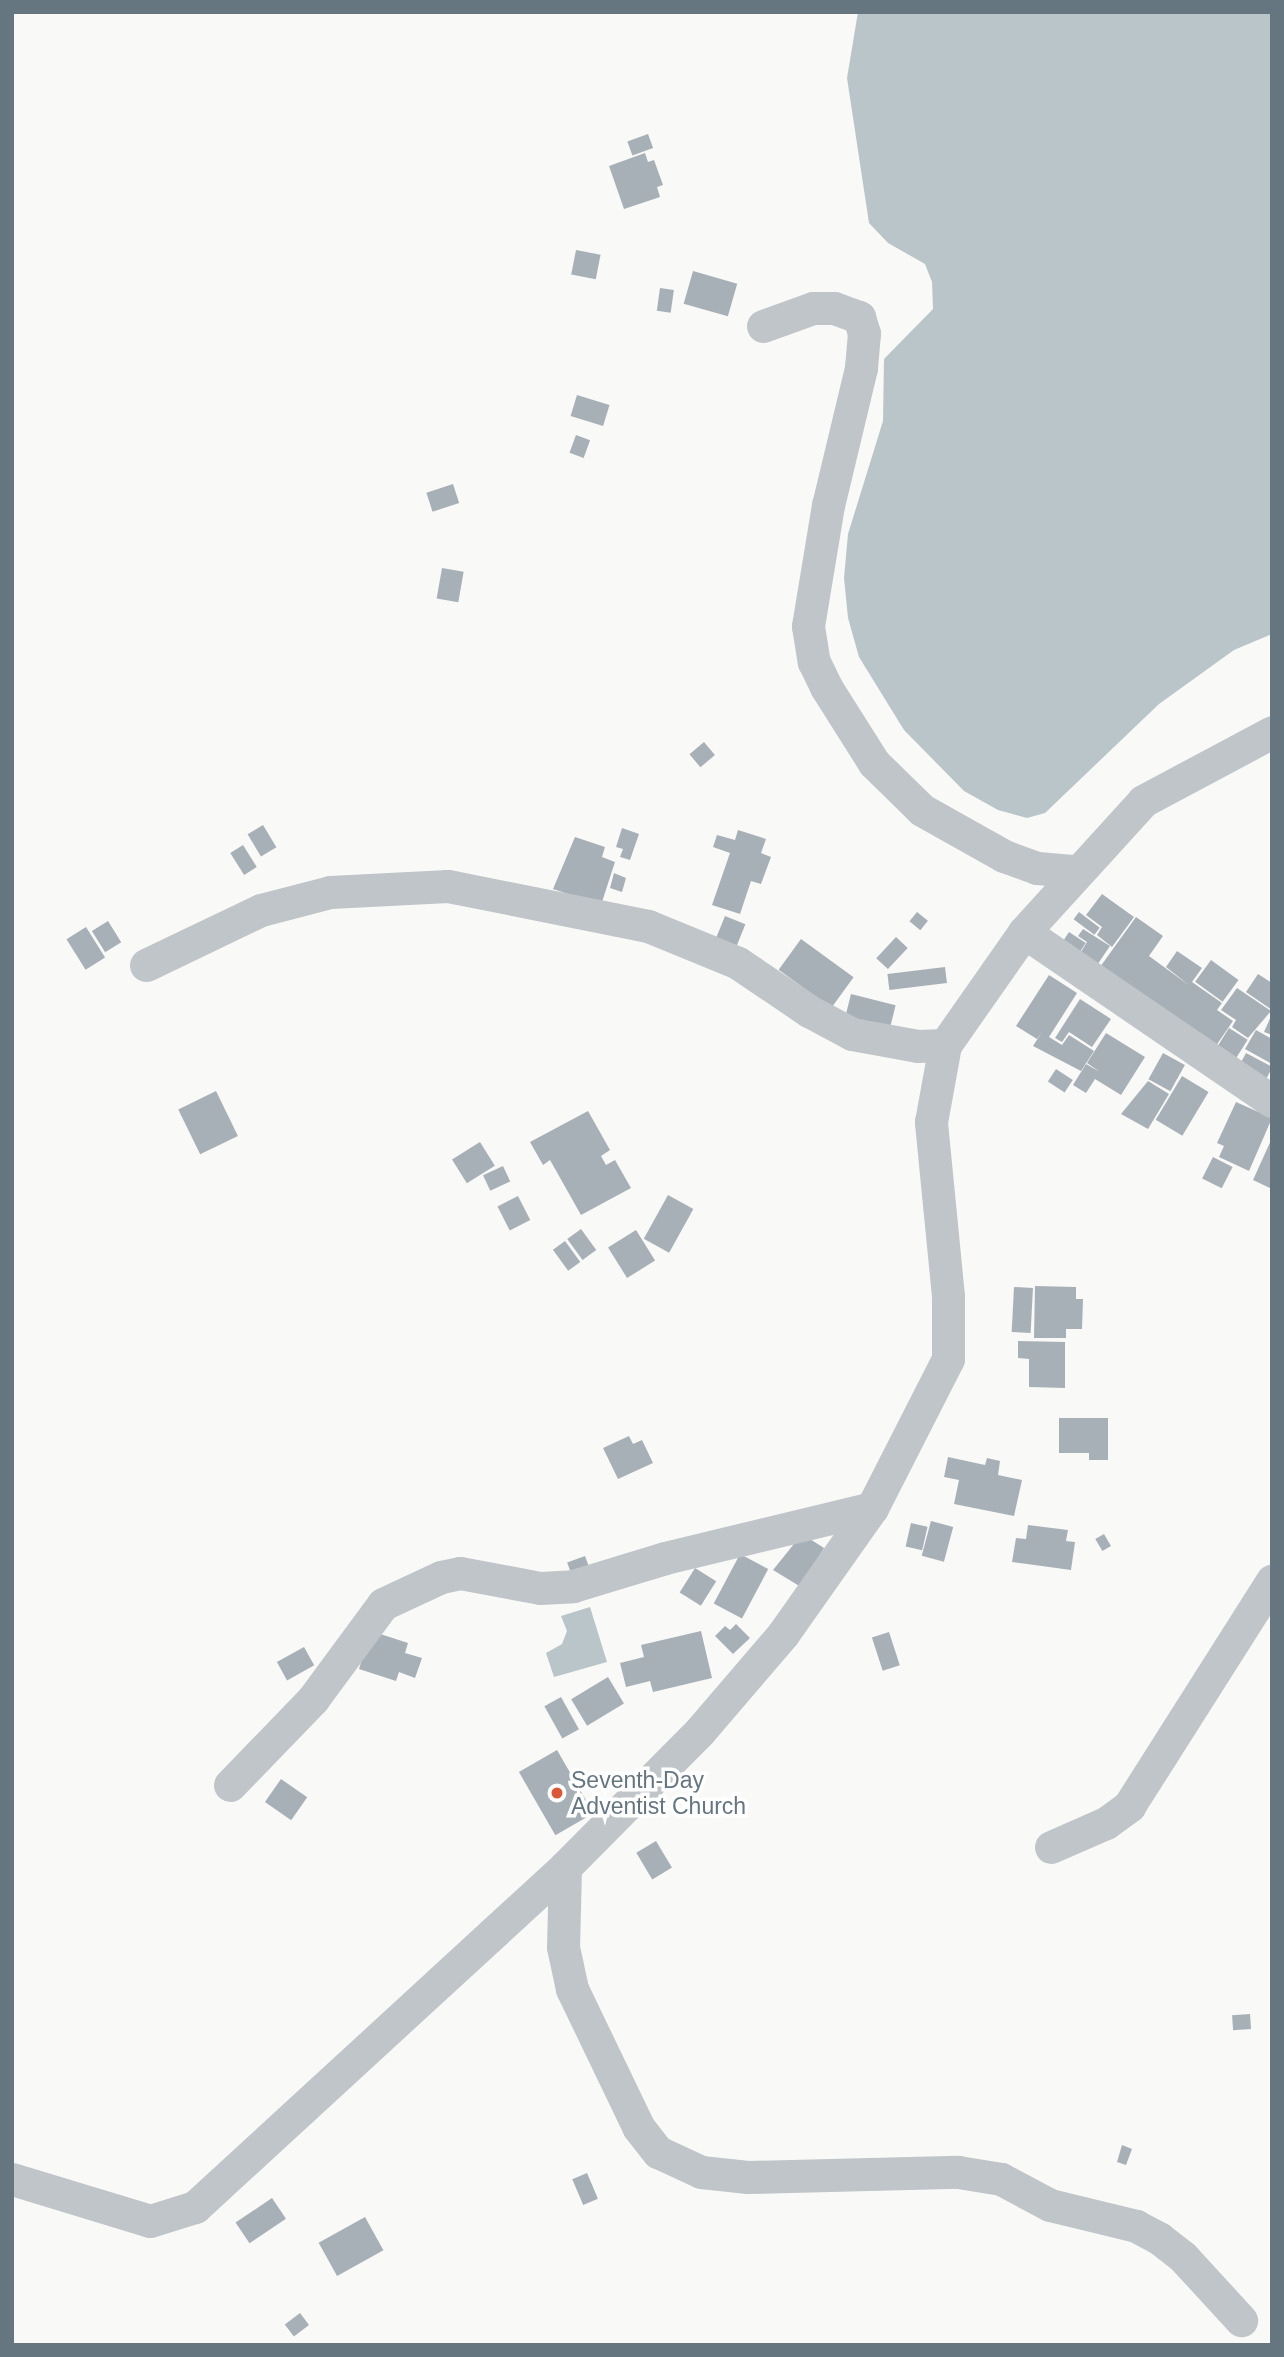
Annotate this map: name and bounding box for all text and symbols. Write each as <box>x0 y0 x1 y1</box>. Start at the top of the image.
place label: Seventh-Day Adventist Church <box>571 1766 746 1820</box>
marker: Seventh-Day Adventist Church <box>549 1785 565 1801</box>

